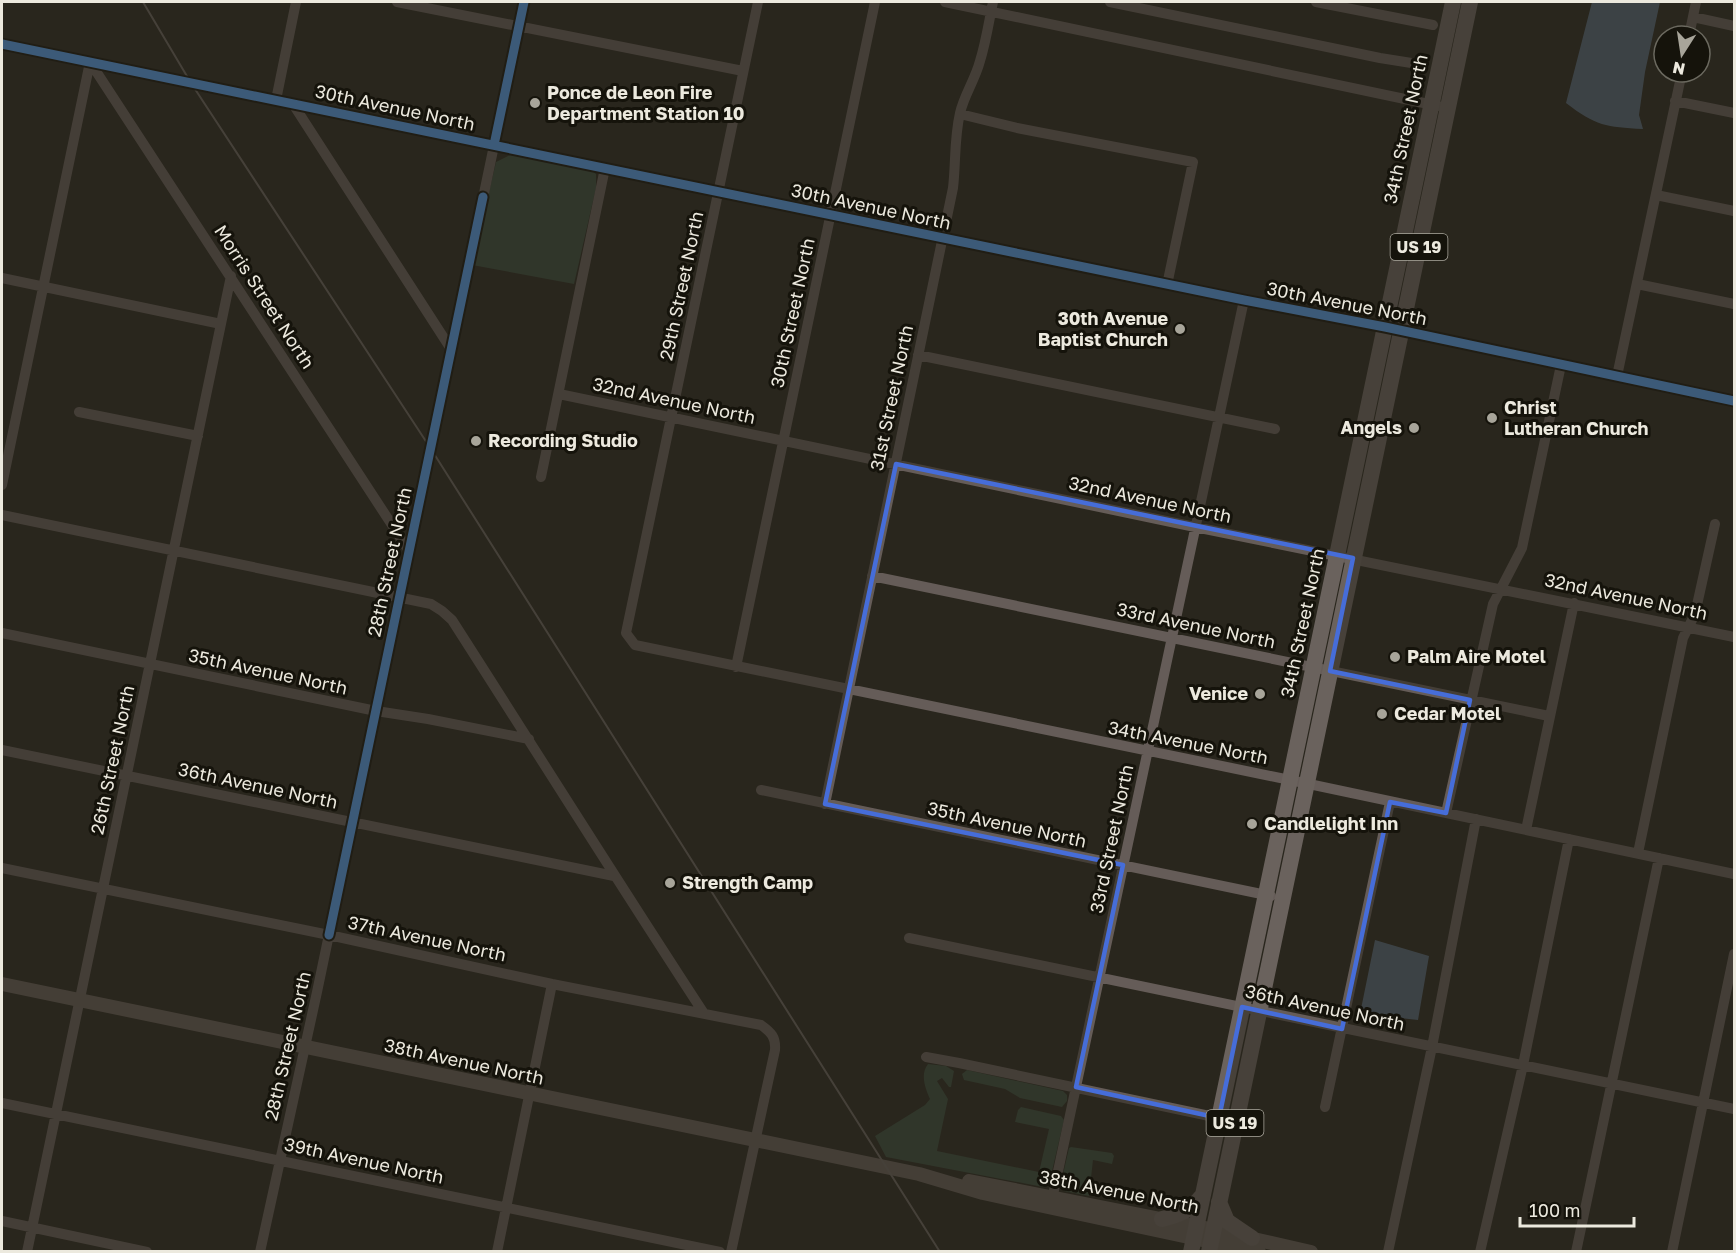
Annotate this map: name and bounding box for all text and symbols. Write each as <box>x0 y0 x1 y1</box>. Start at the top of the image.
north arrow <box>1652 24 1712 84</box>
street label: 34th Street North <box>1378 52 1432 206</box>
text: N <box>1671 58 1687 80</box>
street label: 30th Avenue North <box>313 79 477 135</box>
place label: Ponce de Leon Fire Department Station 10 <box>547 81 744 124</box>
marker: Ponce de Leon Fire Department Station 10 <box>528 96 542 110</box>
street label: 30th Avenue North <box>789 178 953 234</box>
street label: 29th Street North <box>654 209 708 362</box>
street label: Morris Street North <box>210 220 320 373</box>
road number: US 19 <box>1390 234 1448 260</box>
street label: 30th Street North <box>765 236 819 390</box>
street label: 30th Avenue North <box>1265 277 1429 329</box>
place label: 30th Avenue Baptist Church <box>1038 307 1168 350</box>
marker: 30th Avenue Baptist Church <box>1173 322 1187 336</box>
street label: 31st Street North <box>865 323 917 473</box>
street label: 32nd Avenue North <box>591 372 758 428</box>
place label: Christ Lutheran Church <box>1504 396 1649 439</box>
marker: Christ Lutheran Church <box>1485 411 1499 425</box>
place label: Angels <box>1341 416 1402 438</box>
marker: Angels <box>1407 421 1421 435</box>
place label: Recording Studio <box>488 429 638 451</box>
marker: Recording Studio <box>469 434 483 448</box>
street label: 32nd Avenue North <box>1067 471 1234 527</box>
street label: 28th Street North <box>362 485 416 638</box>
street label: 34th Street North <box>1275 546 1329 700</box>
street label: 32nd Avenue North <box>1543 568 1710 624</box>
street label: 33rd Avenue North <box>1115 597 1278 653</box>
street label: 35th Avenue North <box>187 643 350 699</box>
place label: Palm Aire Motel <box>1407 645 1546 667</box>
marker: Palm Aire Motel <box>1388 650 1402 664</box>
place label: Venice <box>1189 682 1248 704</box>
street label: 26th Street North <box>85 683 139 836</box>
marker: Venice <box>1253 687 1267 701</box>
place label: Cedar Motel <box>1394 702 1501 724</box>
marker: Cedar Motel <box>1375 707 1389 721</box>
street label: 34th Avenue North <box>1106 716 1270 768</box>
street label: 36th Avenue North <box>177 757 340 813</box>
street label: 33rd Street North <box>1085 762 1138 915</box>
street label: 35th Avenue North <box>926 796 1089 852</box>
place label: Candlelight Inn <box>1264 812 1398 834</box>
marker: Candlelight Inn <box>1245 817 1259 831</box>
place label: Strength Camp <box>682 871 813 893</box>
marker: Strength Camp <box>663 876 677 890</box>
street label: 37th Avenue North <box>346 911 508 966</box>
street label: 28th Street North <box>259 969 315 1122</box>
street label: 36th Avenue North <box>1244 979 1407 1035</box>
street label: 38th Avenue North <box>382 1033 546 1089</box>
road number: US 19 <box>1206 1110 1264 1136</box>
street label: 39th Avenue North <box>283 1132 446 1188</box>
street label: 38th Avenue North <box>1037 1165 1201 1217</box>
scale bar <box>1520 1190 1634 1228</box>
text: 100 m <box>1529 1199 1580 1221</box>

